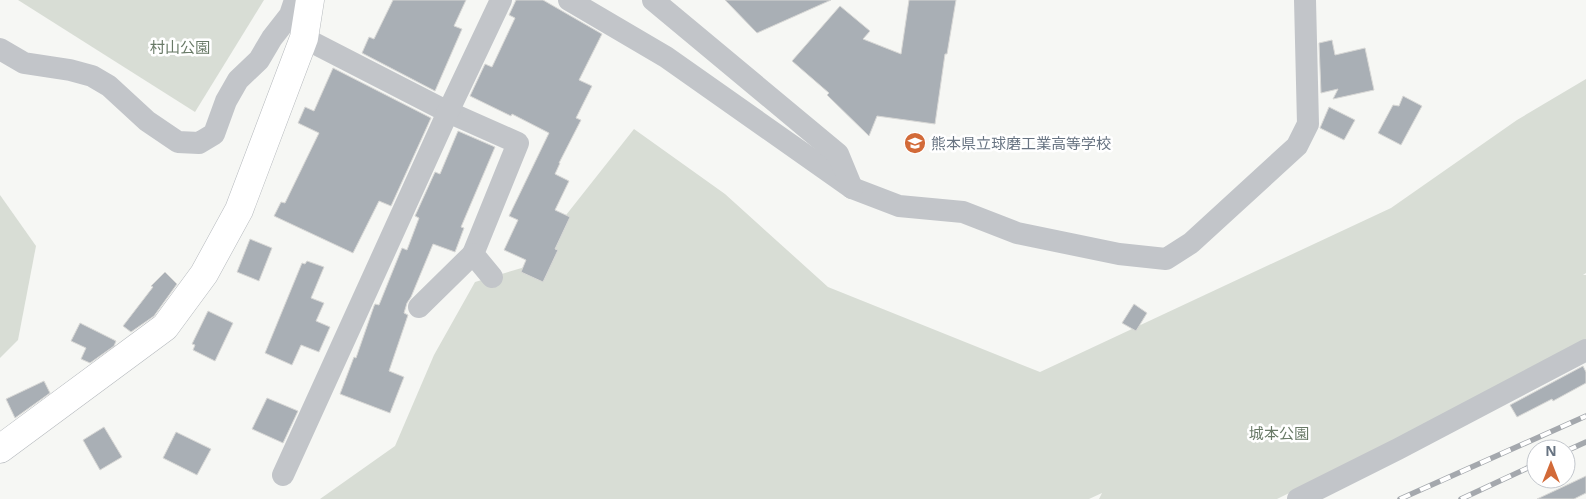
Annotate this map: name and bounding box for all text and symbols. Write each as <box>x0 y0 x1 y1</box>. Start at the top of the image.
park label: 村山公園 <box>150 37 210 57</box>
school or university icon: 熊本県立球磨工業高等学校 <box>903 131 927 155</box>
place label: 熊本県立球磨工業高等学校 <box>931 133 1111 153</box>
park label: 城本公園 <box>1249 423 1309 443</box>
north arrow <box>1526 439 1576 489</box>
text: N <box>1545 441 1557 460</box>

